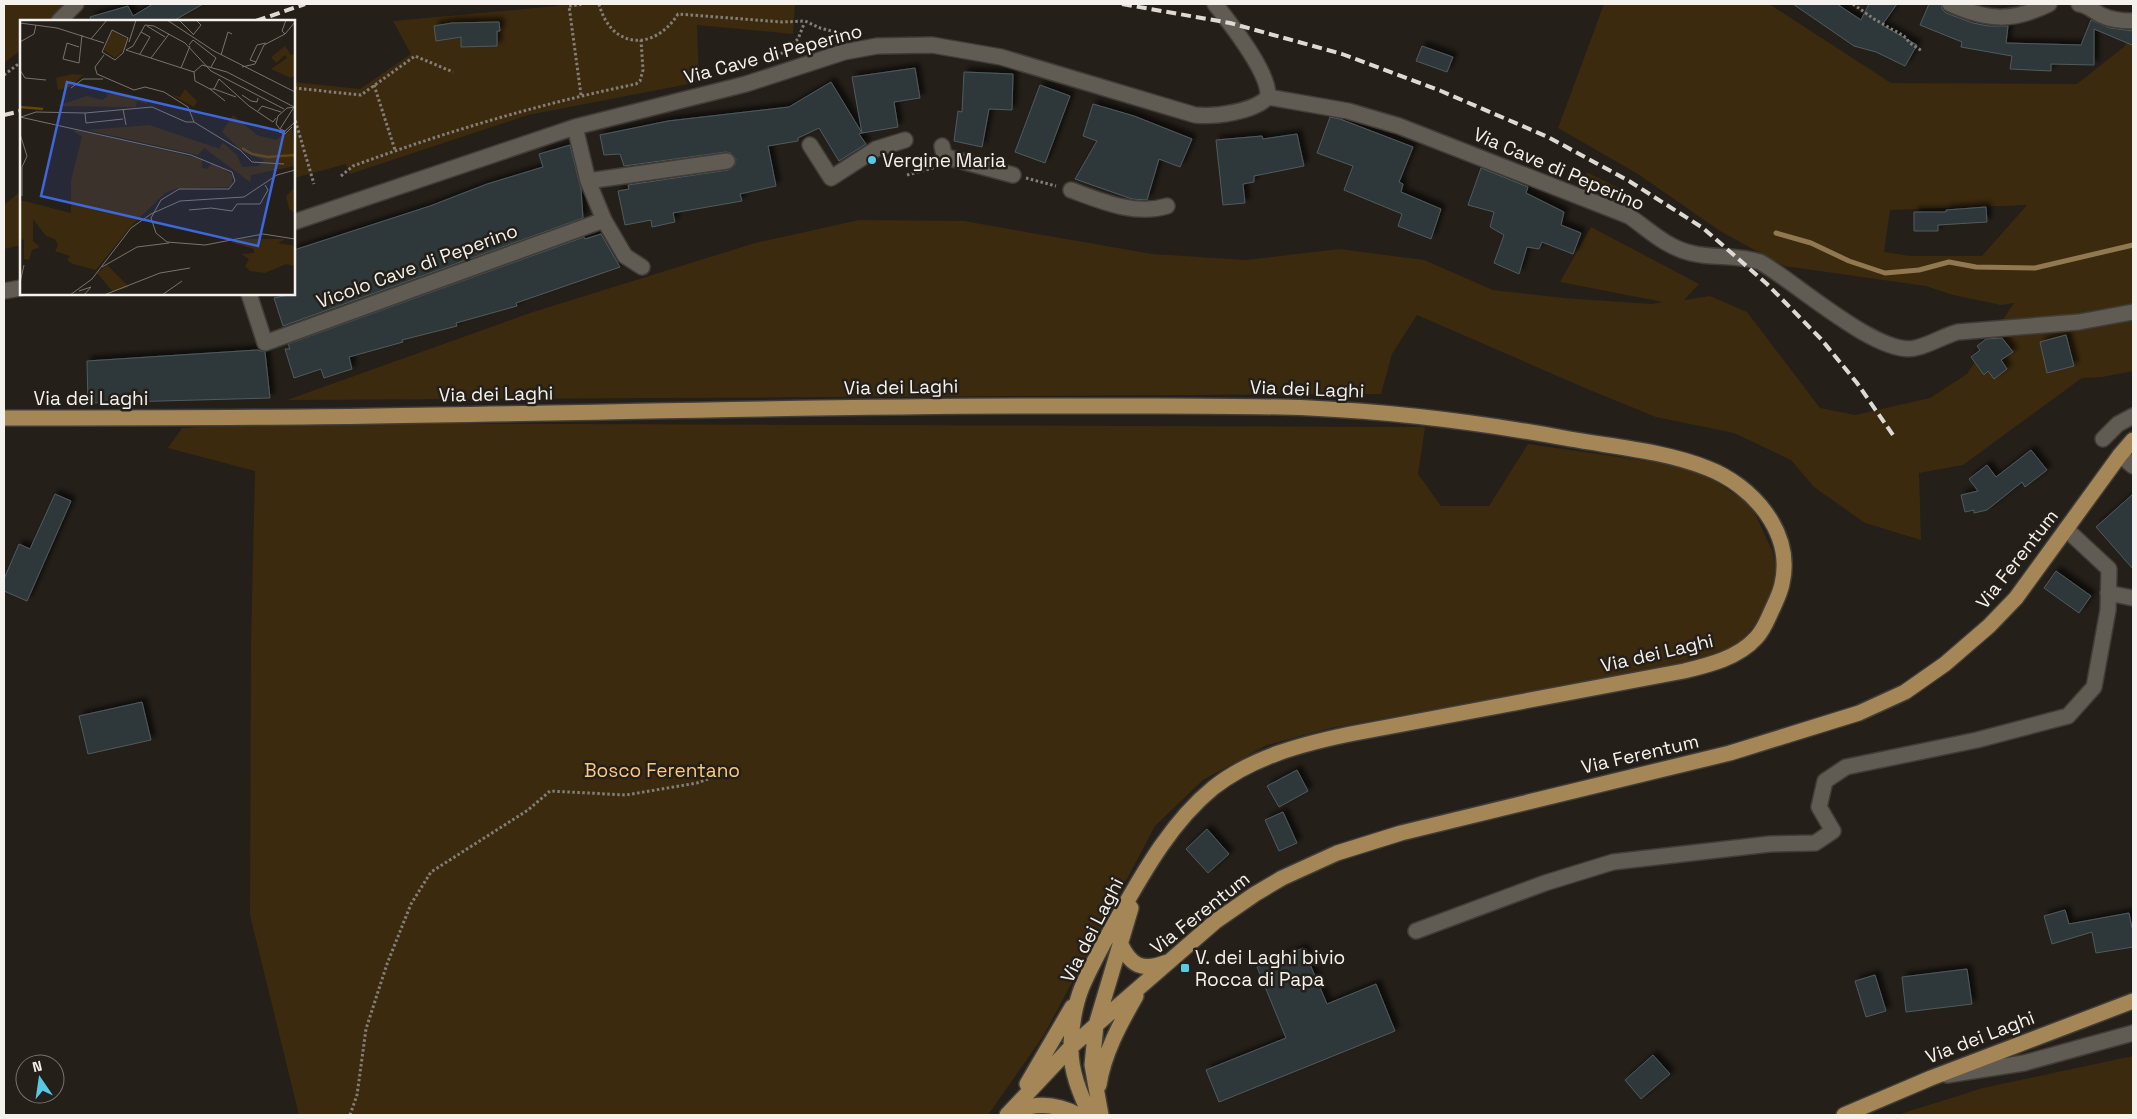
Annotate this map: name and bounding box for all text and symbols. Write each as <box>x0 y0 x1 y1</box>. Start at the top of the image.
street label: Via Cave di Peperino <box>681 18 865 90</box>
inset map <box>20 20 295 295</box>
street label: Via Cave di Peperino <box>1470 122 1648 216</box>
place label: Vergine Maria <box>882 148 1006 173</box>
marker: Vergine Maria <box>866 154 878 166</box>
street label: Vicolo Cave di Peperino <box>313 218 521 314</box>
street label: Via dei Laghi <box>843 374 959 400</box>
street label: Via dei Laghi <box>1249 375 1365 403</box>
street label: Via dei Laghi <box>438 381 554 407</box>
street label: Via dei Laghi <box>34 386 148 411</box>
street label: Via Ferentum <box>1970 504 2064 614</box>
street label: Via dei Laghi <box>1598 628 1716 678</box>
street label: Via Ferentum <box>1579 728 1701 780</box>
park label: Bosco Ferentano <box>584 758 740 783</box>
street label: Via Ferentum <box>1145 866 1255 960</box>
street label: Via dei Laghi <box>1055 873 1129 987</box>
place label: V. dei Laghi bivio Rocca di Papa <box>1195 945 1345 992</box>
marker: V. dei Laghi bivio Rocca di Papa <box>1179 962 1191 974</box>
street label: Via dei Laghi <box>1922 1005 2038 1069</box>
north arrow <box>15 1054 65 1104</box>
text: N <box>30 1057 44 1076</box>

